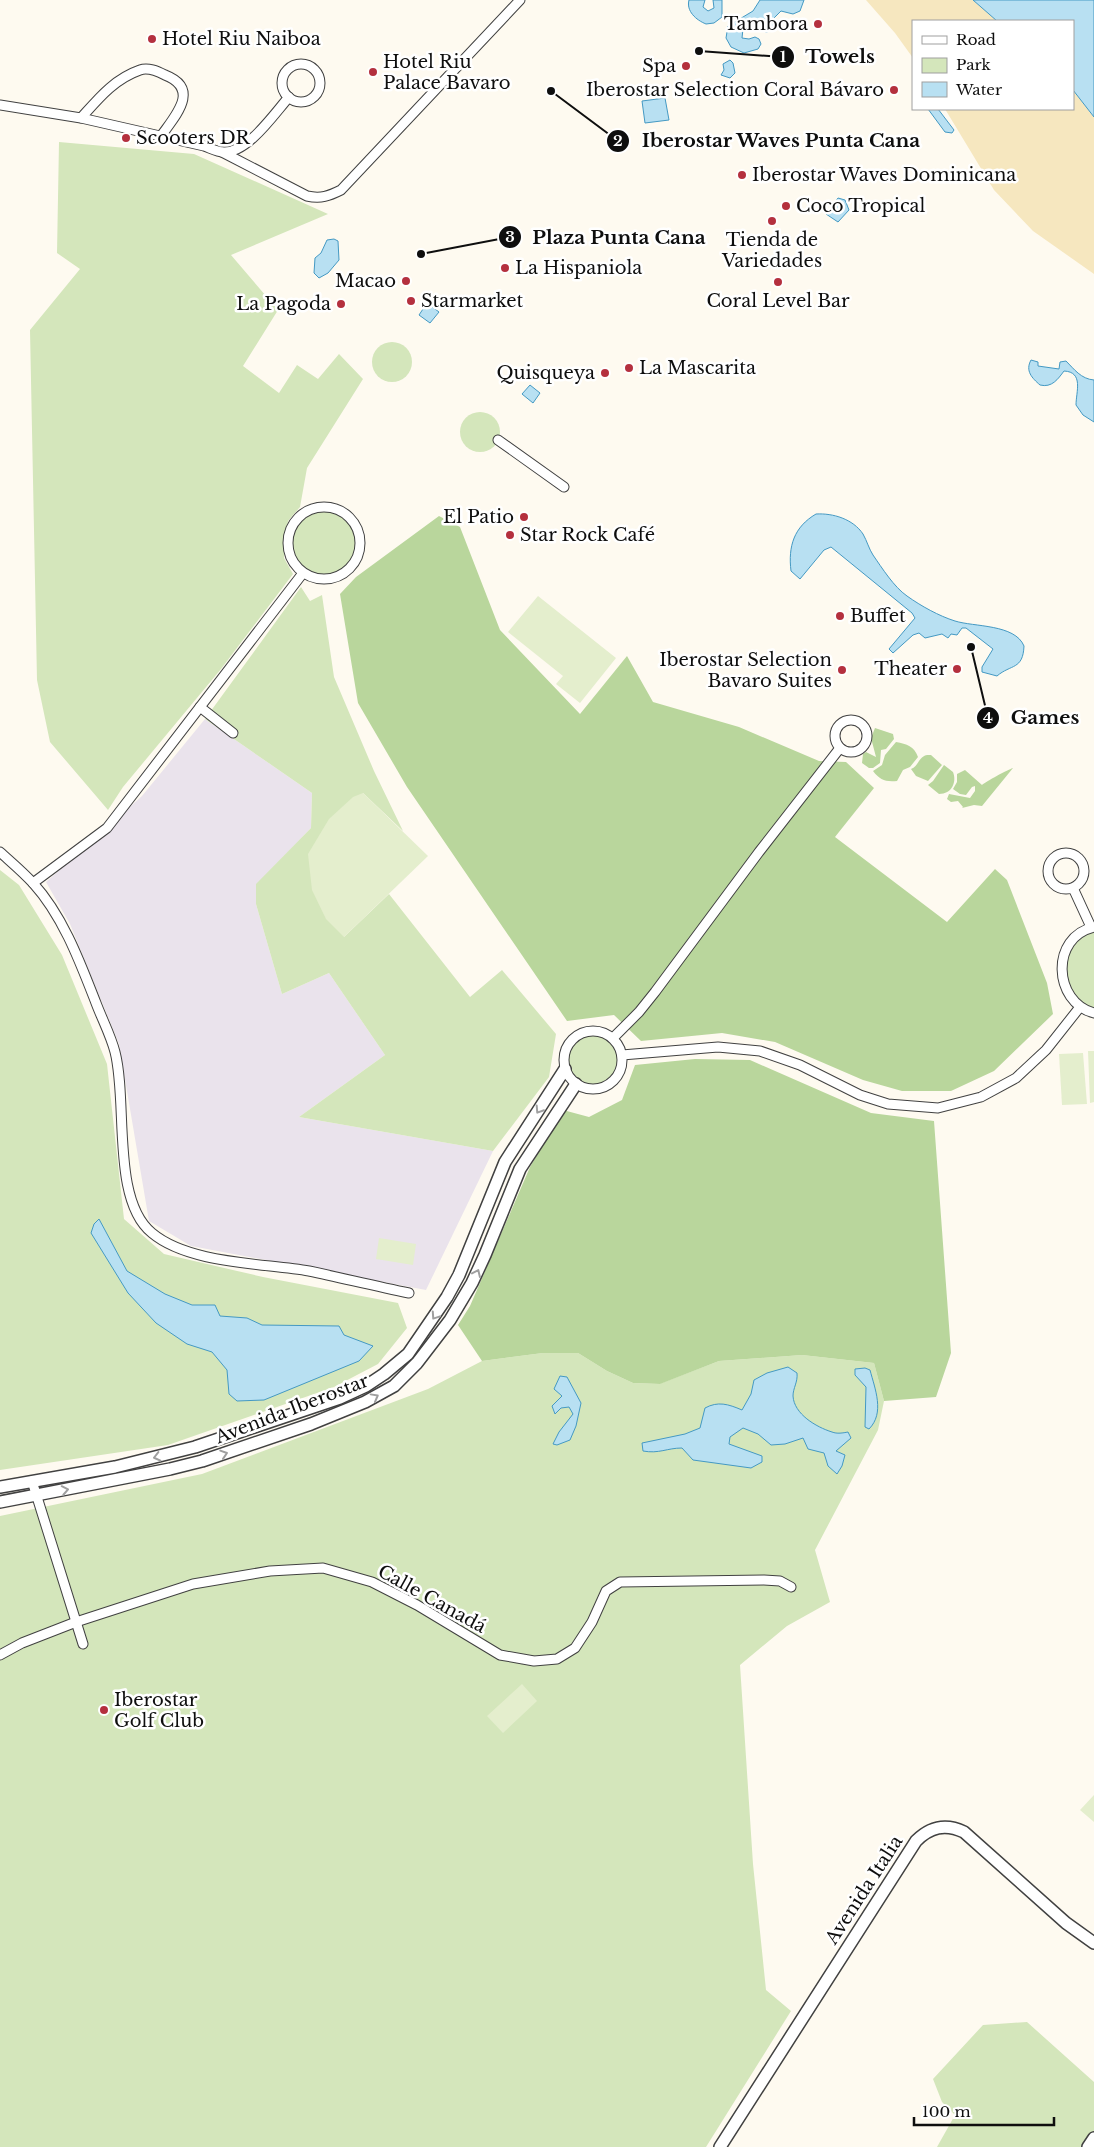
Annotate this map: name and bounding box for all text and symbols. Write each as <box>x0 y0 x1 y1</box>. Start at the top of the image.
place label: Tambora <box>724 13 808 35</box>
marker: Tambora <box>812 18 824 30</box>
legend <box>912 20 1074 110</box>
place label: Hotel Riu Naiboa <box>162 28 321 50</box>
text: Road <box>956 30 996 49</box>
marker: Hotel Riu Naiboa <box>146 33 158 45</box>
callout: Towels <box>770 40 885 74</box>
text: Towels <box>805 45 875 68</box>
text: 1 <box>780 47 787 66</box>
place label: Hotel Riu Palace Bavaro <box>383 51 510 94</box>
place label: Spa <box>642 55 676 77</box>
text: Park <box>956 55 992 74</box>
marker: Spa <box>680 60 692 72</box>
marker: Hotel Riu Palace Bavaro <box>367 66 379 78</box>
place label: Iberostar Selection Coral Bávaro <box>586 79 884 101</box>
text: Water <box>955 80 1003 99</box>
marker: Iberostar Selection Coral Bávaro <box>888 84 900 96</box>
callout: Iberostar Waves Punta Cana <box>606 124 930 158</box>
place label: Scooters DR <box>136 127 251 149</box>
text: Iberostar Waves Punta Cana <box>642 129 920 152</box>
text: 2 <box>613 131 623 150</box>
marker: Scooters DR <box>120 132 132 144</box>
place label: Iberostar Waves Dominicana <box>752 164 1016 186</box>
marker: Iberostar Waves Dominicana <box>736 169 748 181</box>
place label: Coco Tropical <box>796 195 926 217</box>
marker: Coco Tropical <box>780 200 792 212</box>
marker: Tienda de Variedades <box>766 215 778 227</box>
callout: Plaza Punta Cana <box>497 220 716 254</box>
text: Plaza Punta Cana <box>532 226 706 249</box>
text: 3 <box>505 227 515 246</box>
place label: Tienda de Variedades <box>721 229 822 272</box>
place label: La Hispaniola <box>515 257 642 279</box>
marker: La Hispaniola <box>499 262 511 274</box>
place label: Macao <box>335 270 396 292</box>
marker: Macao <box>400 275 412 287</box>
marker: Coral Level Bar <box>772 276 784 288</box>
place label: Starmarket <box>421 290 523 312</box>
place label: Coral Level Bar <box>706 290 850 312</box>
place label: La Pagoda <box>236 293 331 315</box>
marker: Starmarket <box>405 295 417 307</box>
marker: La Pagoda <box>335 298 347 310</box>
place label: La Mascarita <box>639 357 756 379</box>
place label: Quisqueya <box>496 362 595 384</box>
marker: La Mascarita <box>623 362 635 374</box>
marker: Quisqueya <box>599 367 611 379</box>
place label: El Patio <box>443 506 514 528</box>
marker: El Patio <box>518 511 530 523</box>
place label: Star Rock Café <box>520 524 655 546</box>
marker: Star Rock Café <box>504 529 516 541</box>
place label: Buffet <box>850 605 906 627</box>
marker: Buffet <box>834 610 846 622</box>
place label: Iberostar Selection Bavaro Suites <box>659 649 832 692</box>
place label: Theater <box>874 658 947 680</box>
marker: Theater <box>951 663 963 675</box>
marker: Iberostar Selection Bavaro Suites <box>836 664 848 676</box>
callout: Games <box>975 701 1089 735</box>
text: Games <box>1011 706 1079 729</box>
text: 4 <box>983 708 993 727</box>
one-way arrow <box>536 1104 545 1113</box>
one-way arrow <box>471 1269 481 1278</box>
one-way arrow <box>431 1311 441 1320</box>
street label: Avenida Iberostar <box>211 1369 372 1449</box>
one-way arrow <box>370 1393 379 1403</box>
one-way arrow <box>219 1450 227 1460</box>
one-way arrow <box>152 1451 161 1462</box>
one-way arrow <box>61 1486 70 1496</box>
street label: Calle Canadá <box>374 1560 490 1638</box>
place label: Iberostar Golf Club <box>114 1689 204 1732</box>
marker: Iberostar Golf Club <box>98 1704 110 1716</box>
street label: Avenida Italia <box>820 1831 907 1949</box>
scale bar <box>914 2094 1054 2126</box>
text: 100 m <box>922 2102 971 2121</box>

